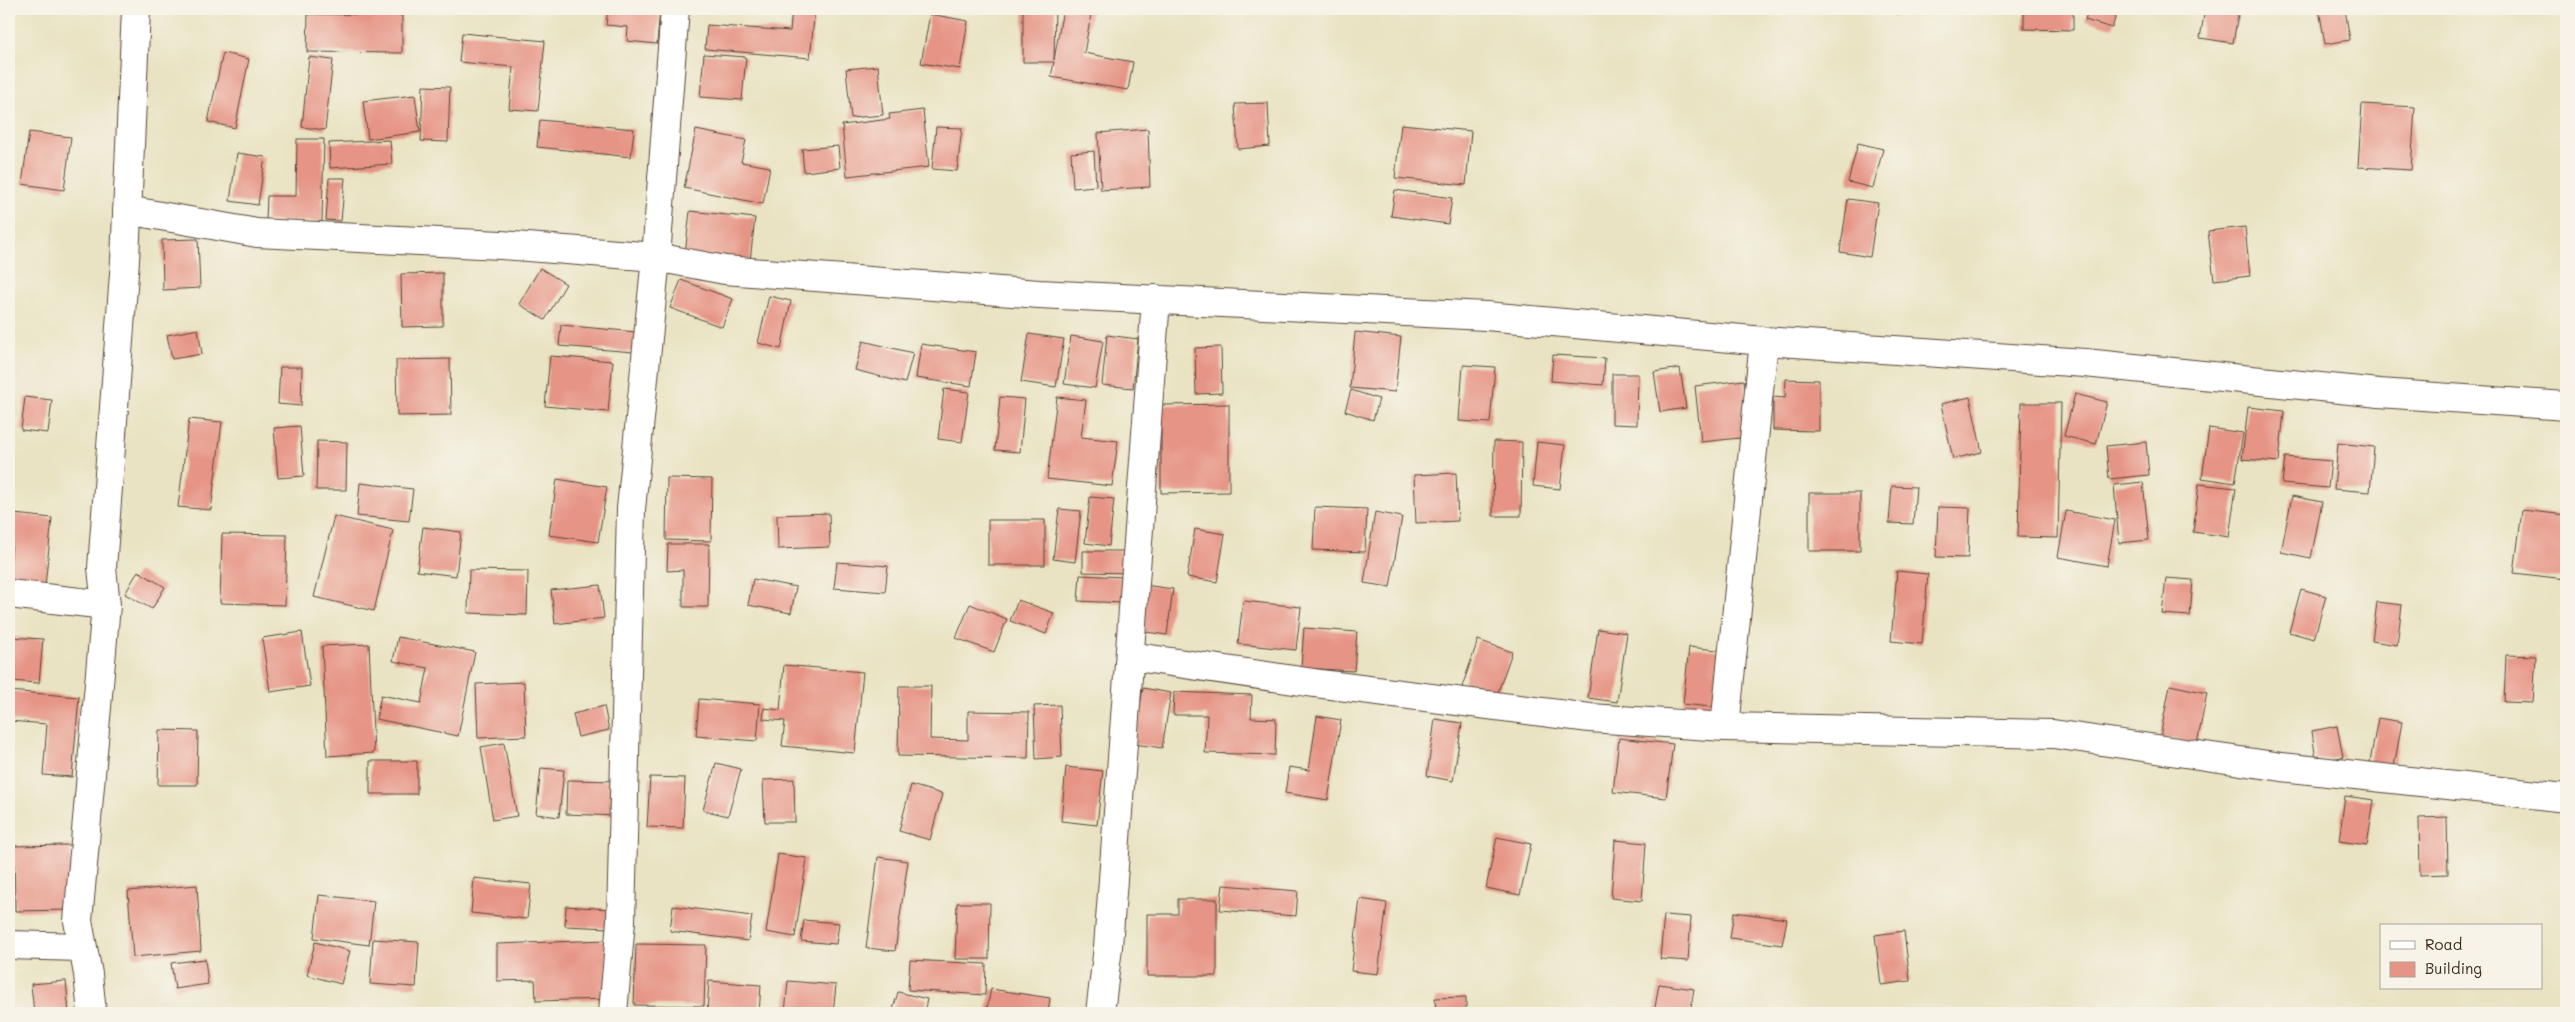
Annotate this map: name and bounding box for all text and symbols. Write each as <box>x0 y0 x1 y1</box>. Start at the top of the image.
legend <box>2380 924 2542 990</box>
text: Road <box>2425 934 2462 954</box>
text: Building <box>2425 958 2482 978</box>

